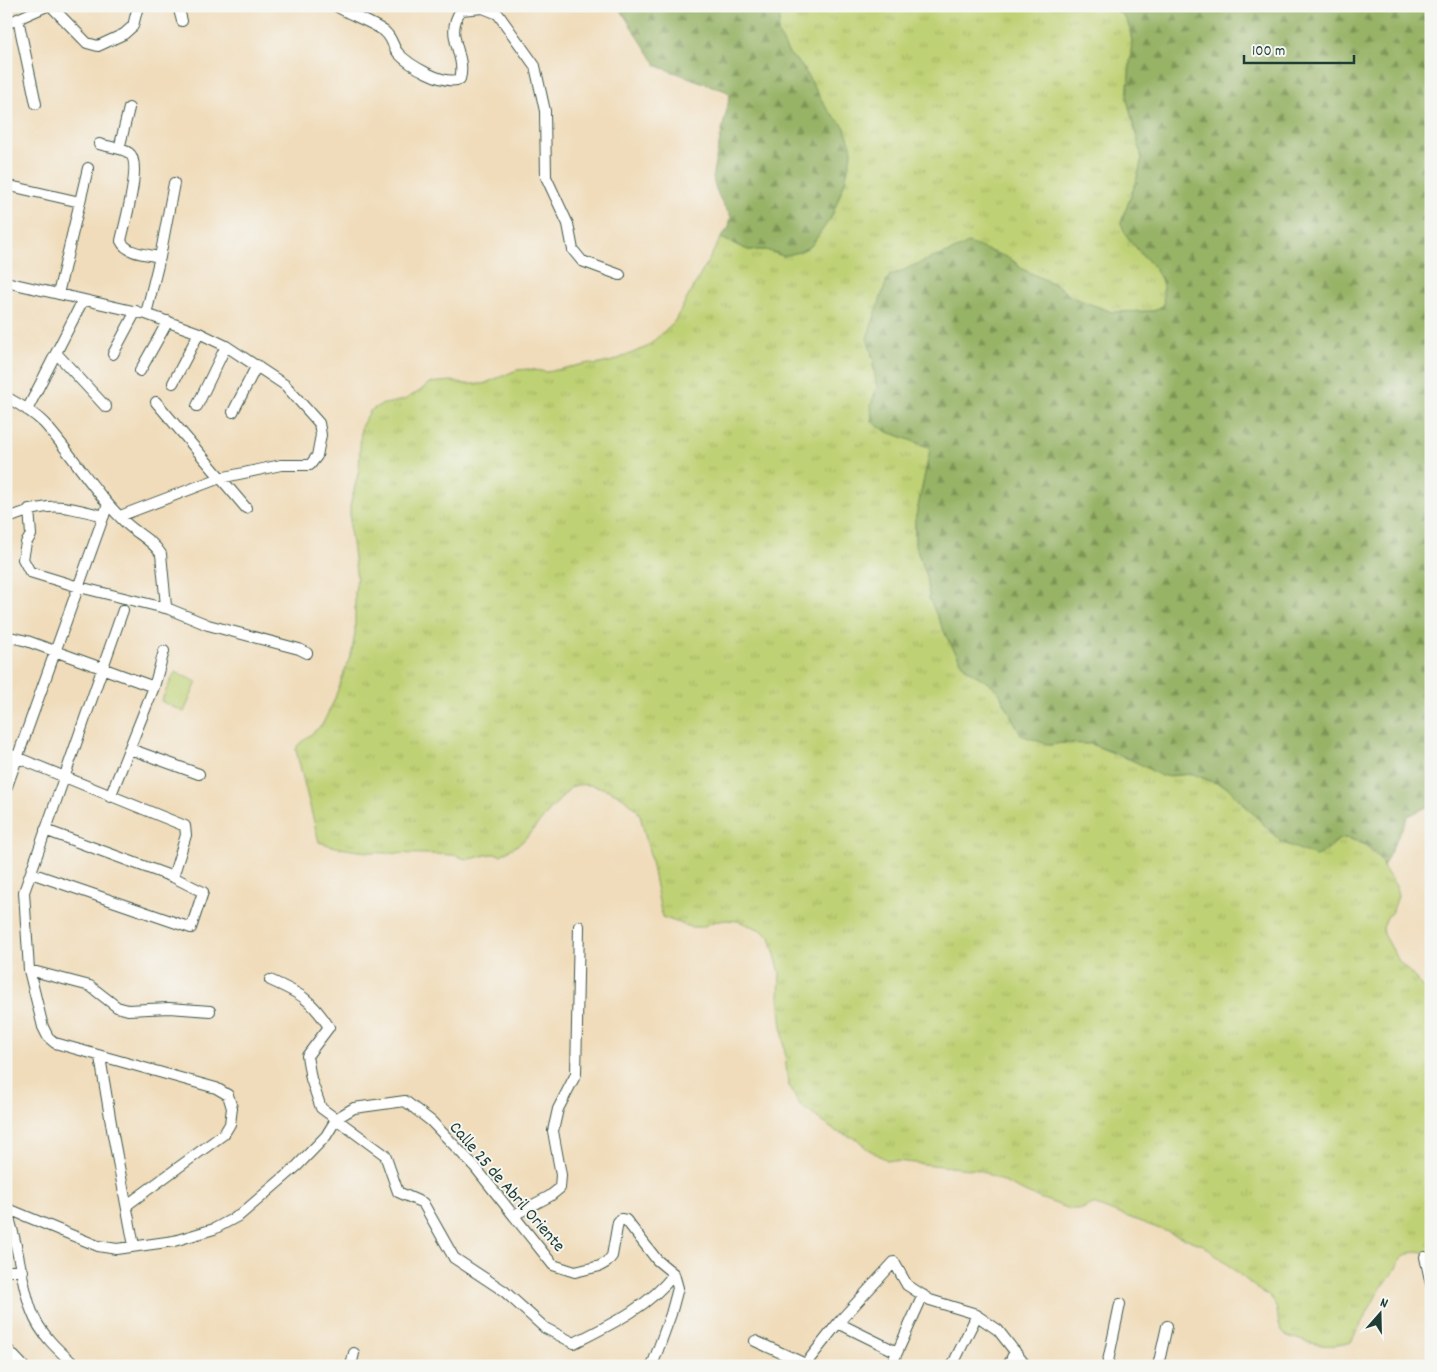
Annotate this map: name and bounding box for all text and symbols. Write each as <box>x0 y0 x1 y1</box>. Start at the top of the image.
scale bar <box>1244 32 1354 64</box>
text: 100 m <box>1252 41 1285 63</box>
street label: Calle 25 de Abril Oriente <box>442 1117 570 1258</box>
north arrow <box>1354 1290 1404 1340</box>
text: N <box>1377 1293 1391 1314</box>

